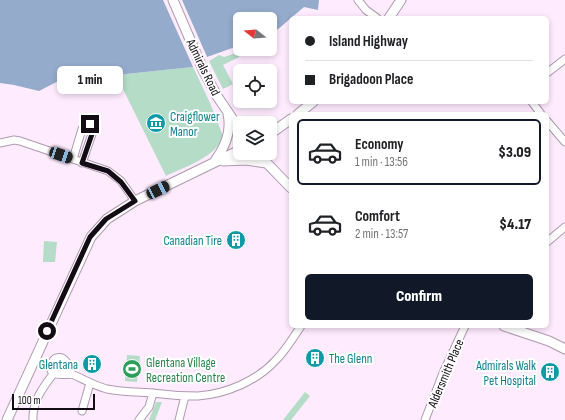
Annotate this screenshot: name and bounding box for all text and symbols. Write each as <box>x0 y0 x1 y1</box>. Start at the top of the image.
north arrow <box>233 12 277 56</box>
map controls <box>233 12 277 160</box>
text: Island Highway <box>329 32 408 51</box>
street label: Admirals Road <box>182 36 224 98</box>
button: locate <box>233 64 277 108</box>
callout: 1 min <box>57 66 123 94</box>
text: Brigadoon Place <box>329 70 413 89</box>
text: 1 min <box>78 72 102 88</box>
place label: Craigflower Manor <box>170 109 220 140</box>
museum icon: Craigflower Manor <box>145 112 167 134</box>
route end <box>81 115 99 133</box>
button: layers <box>233 116 277 160</box>
icon: car <box>307 134 343 170</box>
text: Economy <box>355 135 404 154</box>
text: $3.09 <box>498 143 531 162</box>
car <box>48 145 74 165</box>
text: 1 min · 13:56 <box>355 154 408 170</box>
car <box>145 179 171 201</box>
icon: car <box>307 206 343 242</box>
text: Comfort <box>355 207 400 226</box>
text: $4.17 <box>499 215 531 234</box>
text: 2 min · 13:57 <box>355 226 408 242</box>
building icon: Canadian Tire <box>225 229 247 251</box>
place label: Canadian Tire <box>163 233 222 249</box>
button: Confirm <box>305 274 533 320</box>
route start <box>38 322 56 340</box>
street label: Aldersmith Place <box>424 337 467 411</box>
building icon: The Glenn <box>304 347 326 369</box>
place label: The Glenn <box>329 351 372 367</box>
building icon: Glentana <box>81 353 103 375</box>
place label: Glentana Village Recreation Centre <box>146 355 225 386</box>
place label: Glentana <box>39 357 78 373</box>
sports icon: Glentana Village Recreation Centre <box>121 358 143 380</box>
place label: Admirals Walk Pet Hospital <box>475 358 536 389</box>
building icon: Admirals Walk Pet Hospital <box>539 361 561 383</box>
scale bar <box>12 392 95 411</box>
text: 100 m <box>18 394 40 407</box>

